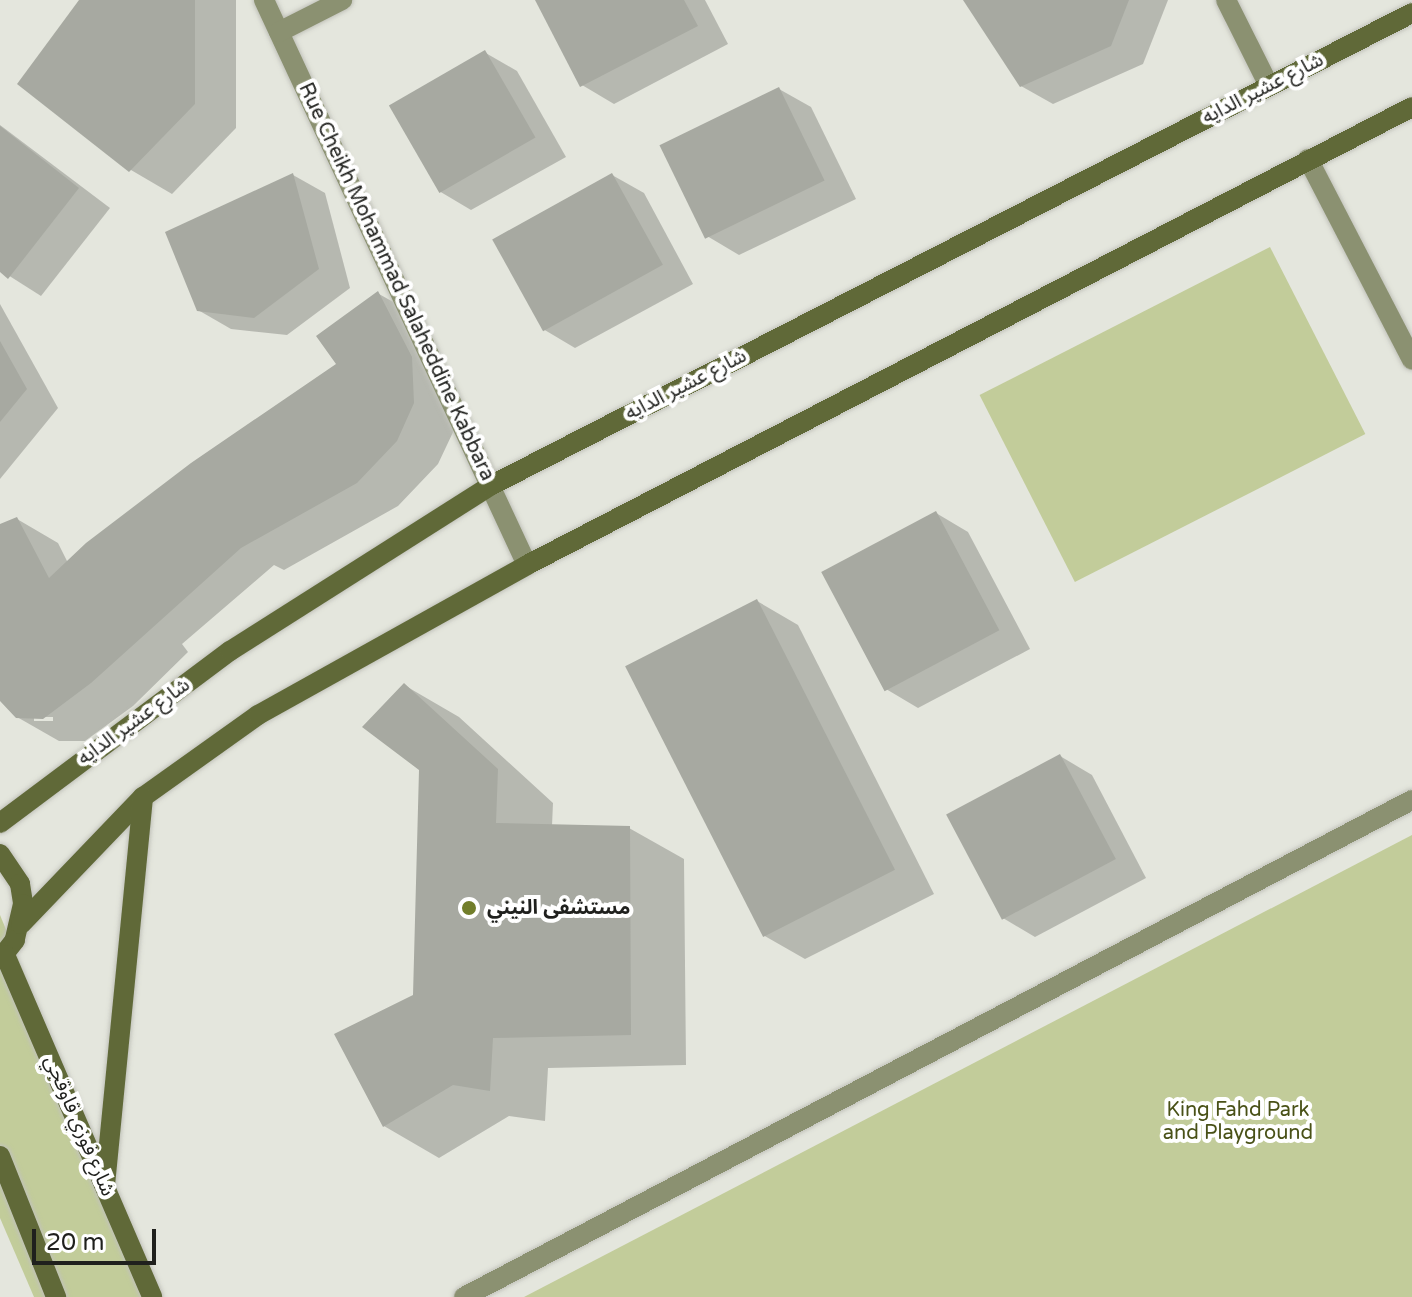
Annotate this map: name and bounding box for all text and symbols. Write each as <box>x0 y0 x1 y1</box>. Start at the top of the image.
street label: شارع عشير الدايه <box>1198 48 1328 130</box>
street label: Rue Cheikh Mohammad Salaheddine Kabbara <box>293 79 499 485</box>
street label: شارع عشير الدايه <box>621 344 751 426</box>
street label: شارع عشير الدايه <box>73 673 195 771</box>
place label: مستشفى النيني <box>487 896 630 920</box>
marker: مستشفى النيني <box>458 897 480 919</box>
street label: شارع فوزي قاوقجي <box>39 1052 119 1200</box>
park label: King Fahd Park and Playground <box>1163 1099 1313 1146</box>
scale bar <box>36 1213 160 1263</box>
text: 20 m <box>46 1228 104 1257</box>

